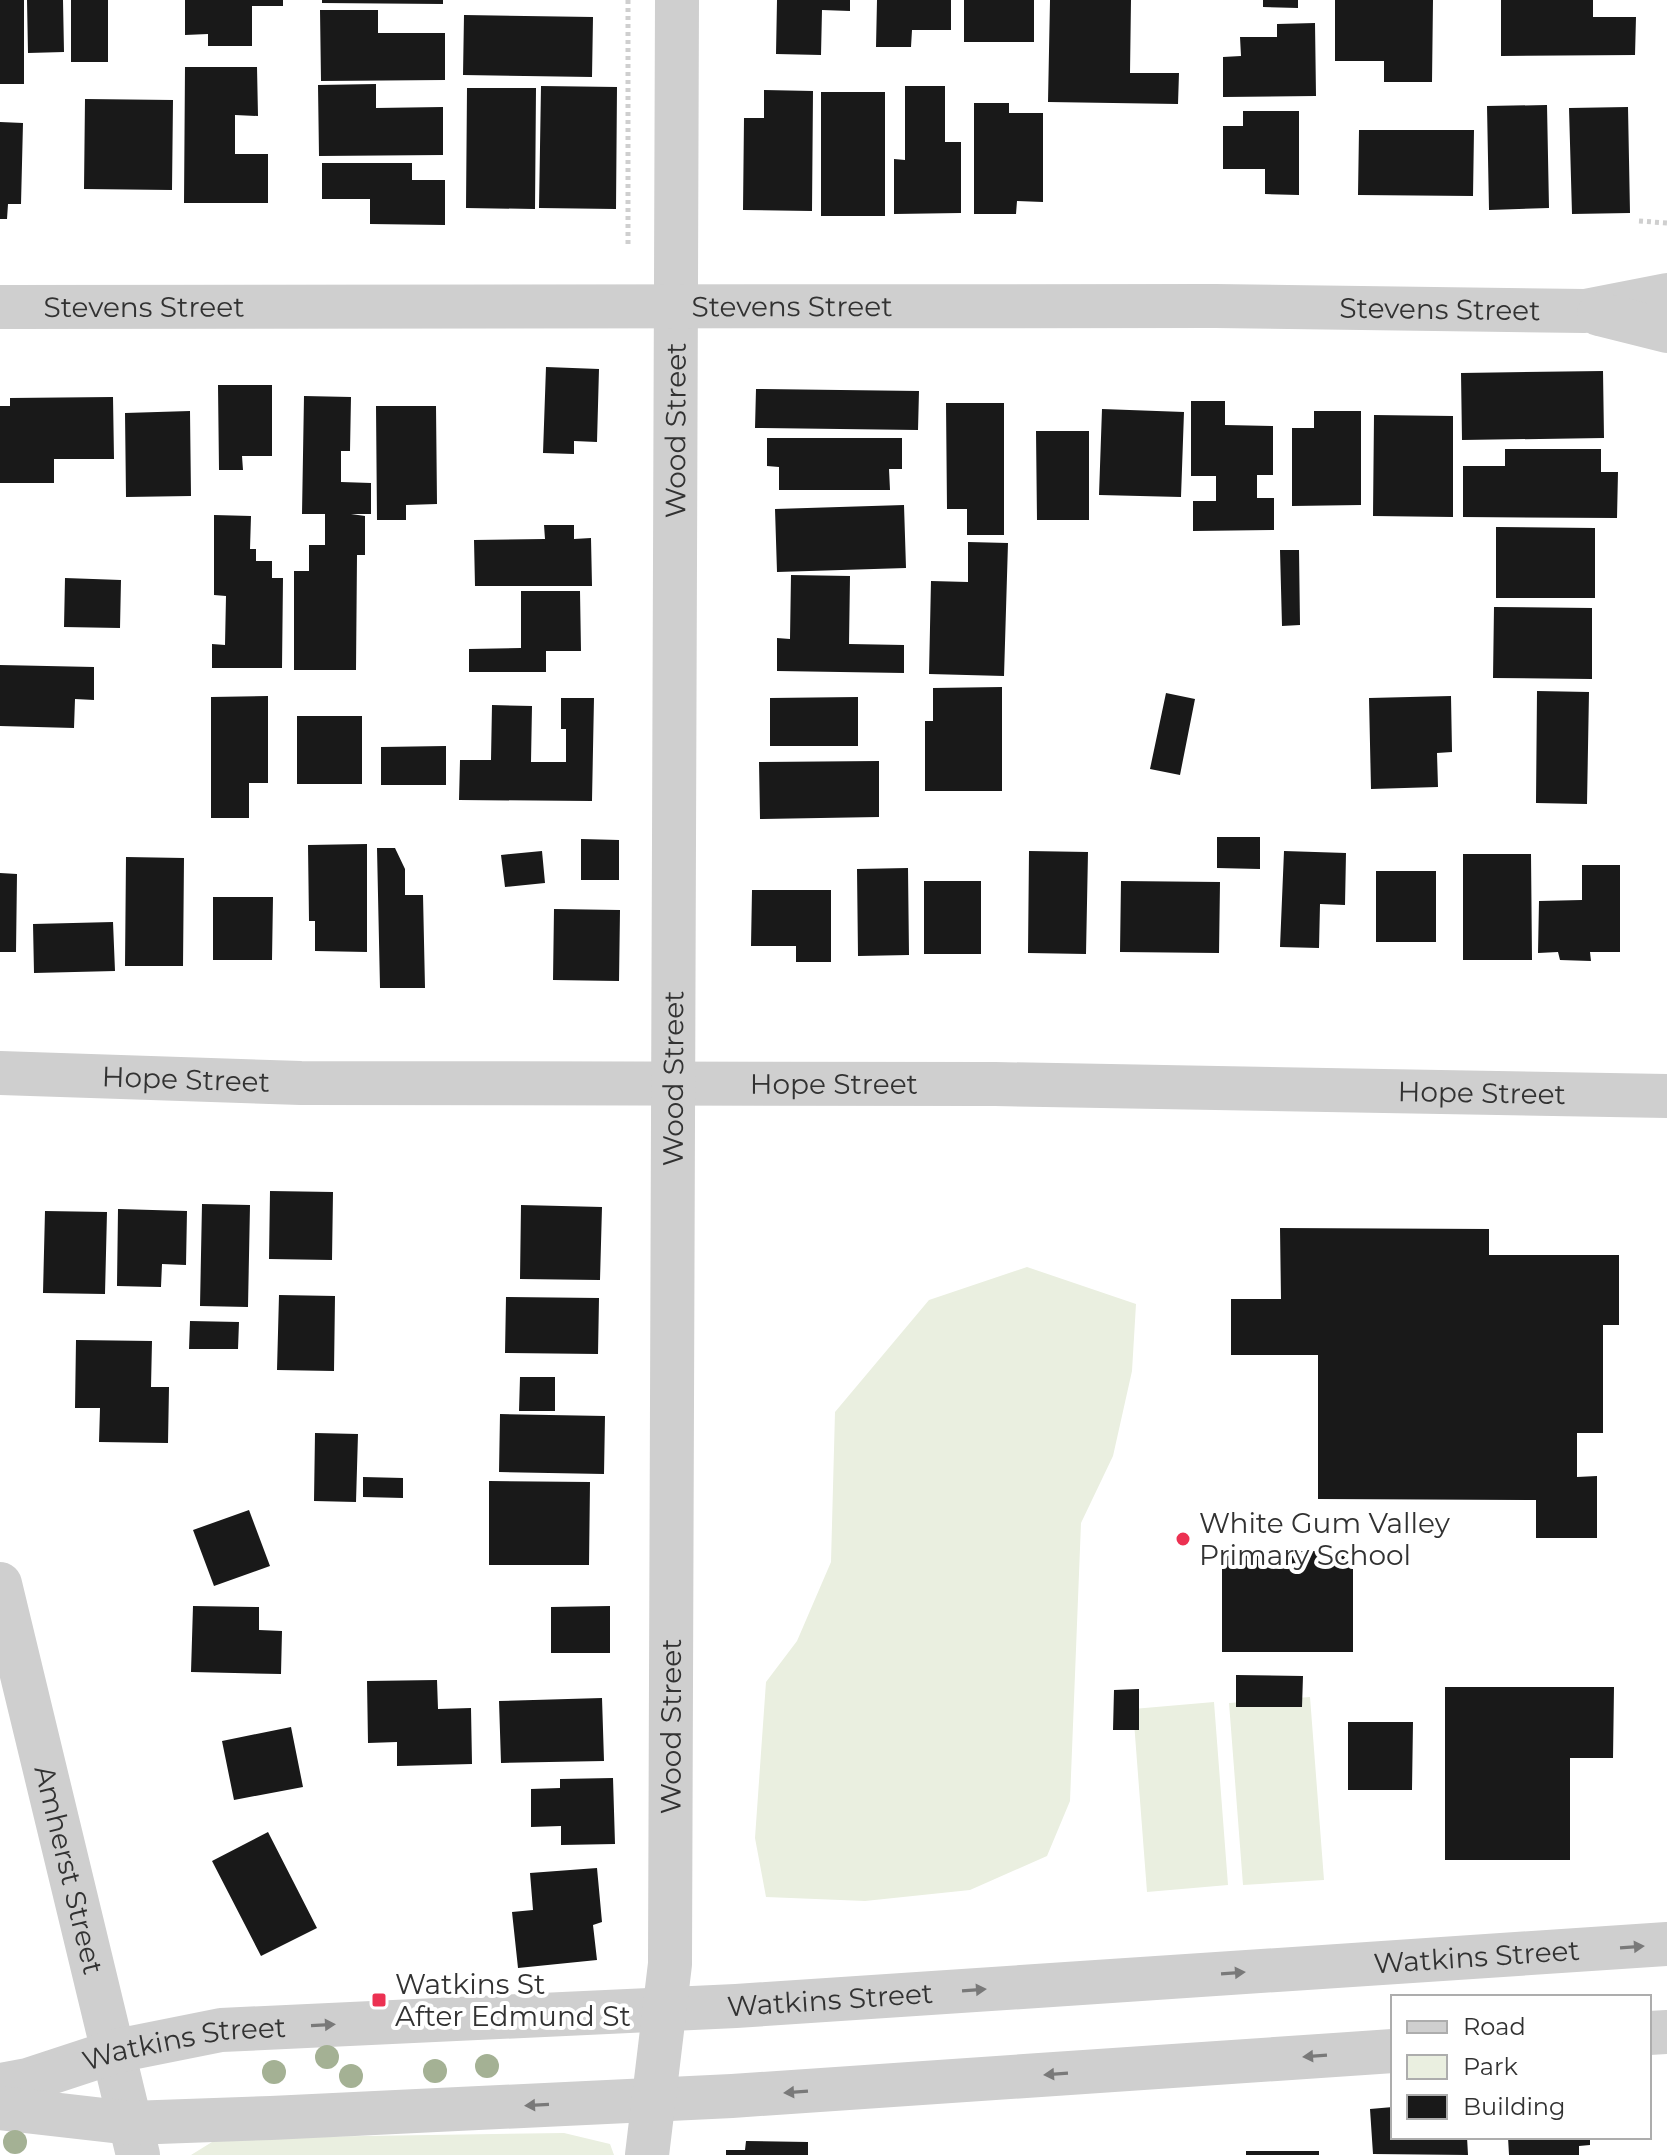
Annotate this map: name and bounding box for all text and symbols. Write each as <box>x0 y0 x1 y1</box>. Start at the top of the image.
street label: Stevens Street <box>691 289 893 323</box>
street label: Stevens Street <box>43 290 245 324</box>
street label: Stevens Street <box>1339 291 1541 327</box>
street label: Wood Street <box>658 342 693 518</box>
street label: Wood Street <box>656 990 690 1166</box>
street label: Hope Street <box>101 1059 271 1099</box>
street label: Hope Street <box>750 1067 918 1101</box>
street label: Hope Street <box>1397 1074 1566 1111</box>
place label: White Gum Valley Primary School <box>1199 1506 1451 1572</box>
marker: White Gum Valley Primary School <box>1174 1530 1192 1548</box>
street label: Wood Street <box>654 1638 688 1814</box>
street label: Amherst Street <box>27 1762 111 1978</box>
street label: Watkins Street <box>1373 1933 1581 1980</box>
one-way arrow <box>1620 1940 1645 1953</box>
one-way arrow <box>1221 1966 1246 1979</box>
place label: Watkins St After Edmund St <box>395 1967 631 2033</box>
street label: Watkins Street <box>726 1976 934 2024</box>
one-way arrow <box>962 1983 987 1996</box>
marker: Watkins St After Edmund St <box>370 1991 388 2009</box>
legend <box>1391 1995 1651 2139</box>
street label: Watkins Street <box>78 2010 287 2078</box>
text: Road <box>1463 2012 1526 2041</box>
one-way arrow <box>311 2018 336 2031</box>
one-way arrow <box>1302 2050 1327 2063</box>
text: Park <box>1463 2052 1518 2081</box>
one-way arrow <box>1043 2068 1068 2081</box>
one-way arrow <box>783 2086 808 2099</box>
text: Building <box>1463 2092 1566 2121</box>
one-way arrow <box>524 2098 549 2111</box>

